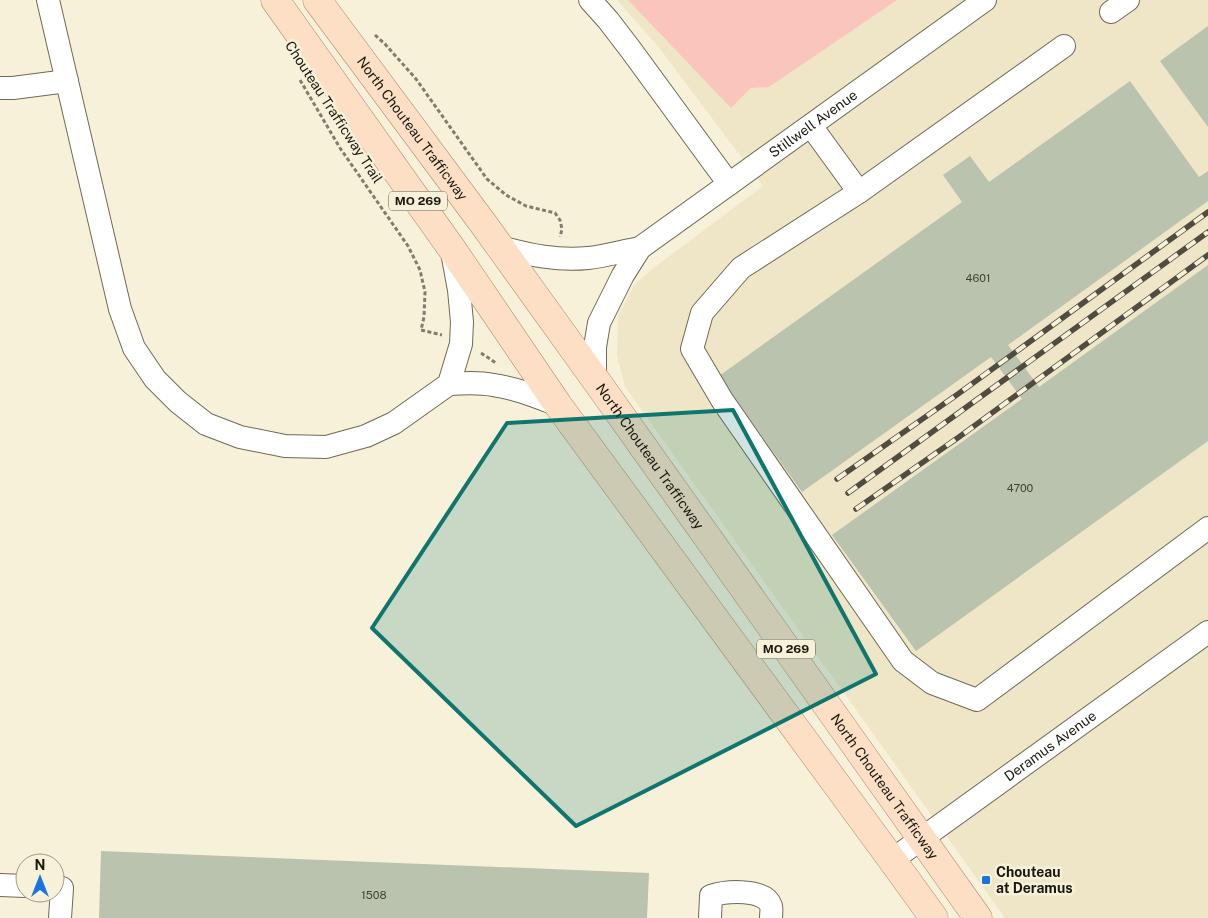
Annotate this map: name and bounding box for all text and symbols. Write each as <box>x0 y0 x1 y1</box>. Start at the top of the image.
street label: Chouteau Trafficway Trail <box>282 38 386 186</box>
street label: North Chouteau Trafficway <box>354 53 471 204</box>
street label: Stillwell Avenue <box>766 87 860 161</box>
road number: MO 269 <box>389 192 447 210</box>
house number: 4601 <box>966 272 990 284</box>
street label: North Chouteau Trafficway <box>593 381 707 533</box>
house number: 4700 <box>1007 482 1034 494</box>
road number: MO 269 <box>757 640 815 659</box>
street label: Deramus Avenue <box>1001 707 1099 784</box>
street label: North Chouteau Trafficway <box>827 711 942 863</box>
north arrow <box>15 853 65 903</box>
text: N <box>35 857 45 873</box>
place label: Chouteau at Deramus <box>996 864 1073 896</box>
marker: Chouteau at Deramus <box>980 874 992 886</box>
house number: 1508 <box>361 889 387 901</box>

